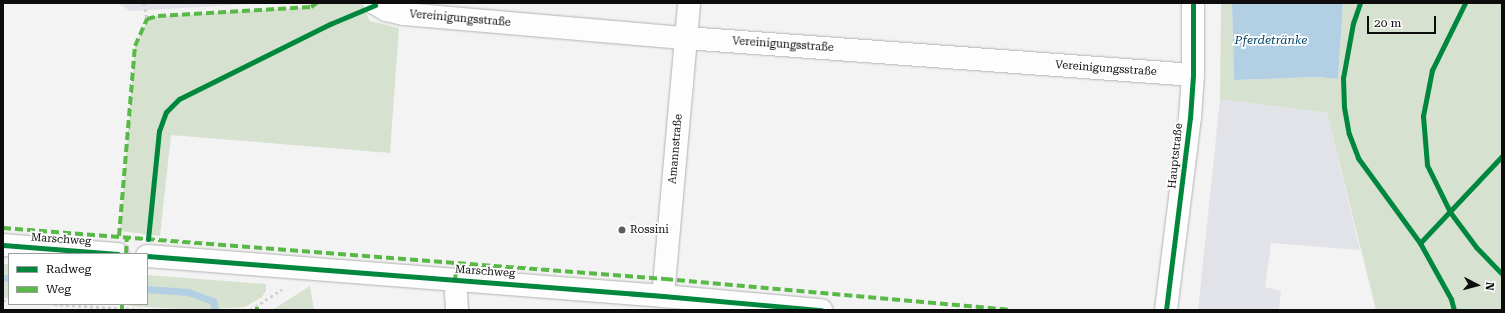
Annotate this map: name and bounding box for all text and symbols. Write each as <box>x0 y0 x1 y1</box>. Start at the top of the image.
street label: Vereinigungsstraße <box>409 8 511 30</box>
scale bar <box>1369 8 1438 34</box>
text: 20 m <box>1374 16 1401 30</box>
water label: Pferdetränke <box>1235 34 1307 48</box>
street label: Vereinigungsstraße <box>732 35 834 55</box>
street label: Vereinigungsstraße <box>1055 59 1157 79</box>
street label: Amannstraße <box>666 113 686 185</box>
street label: Hauptstraße <box>1166 123 1186 189</box>
place label: Rossini <box>630 223 669 237</box>
marker: Rossini <box>617 225 627 235</box>
street label: Marschweg <box>30 231 92 249</box>
legend <box>8 253 148 305</box>
text: Radweg <box>46 262 91 276</box>
street label: Marschweg <box>454 263 516 281</box>
north arrow <box>1457 265 1497 305</box>
text: N <box>1483 281 1496 291</box>
text: Weg <box>46 282 71 296</box>

